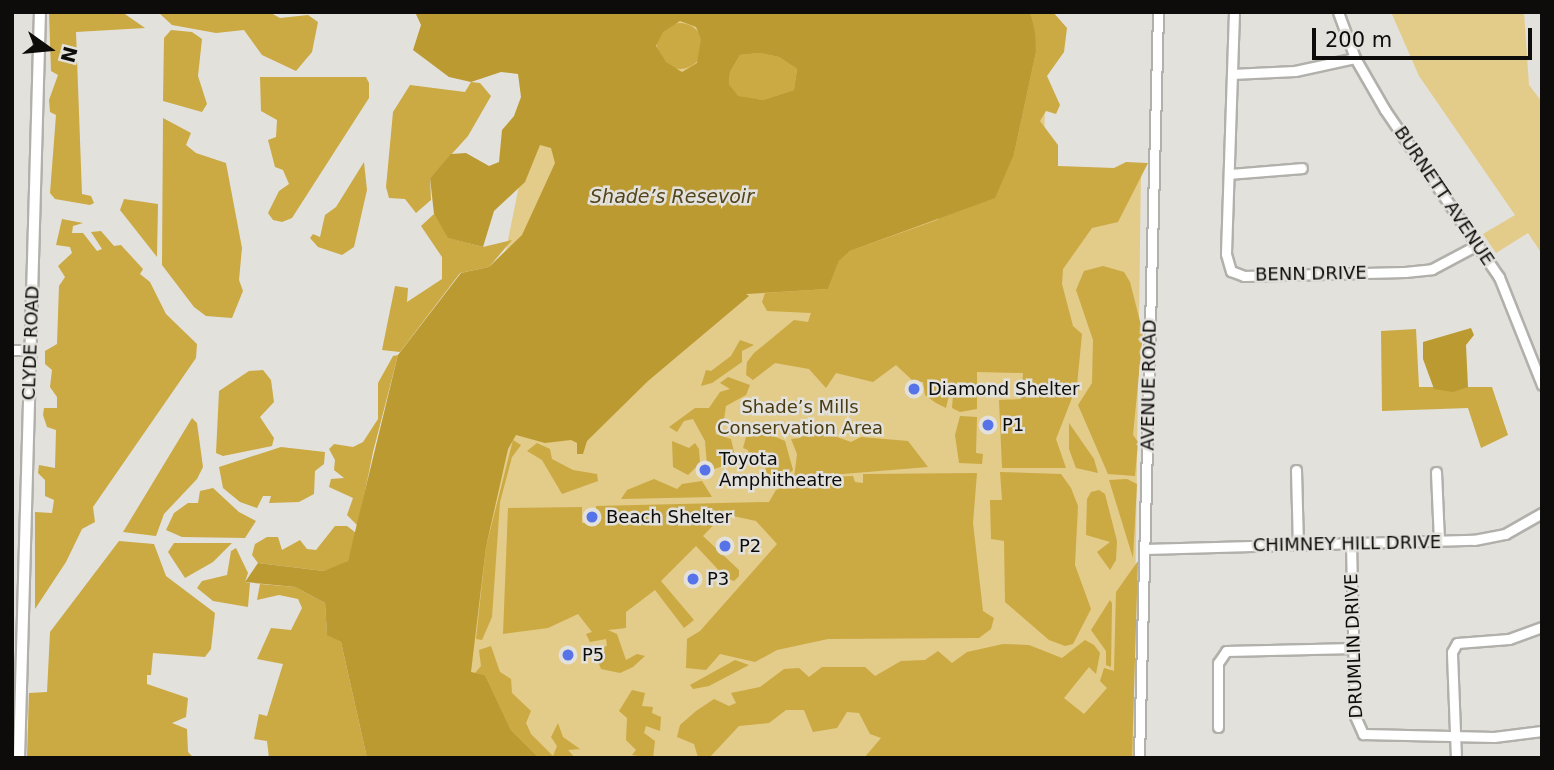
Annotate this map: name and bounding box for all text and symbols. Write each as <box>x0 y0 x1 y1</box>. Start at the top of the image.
north arrow <box>14 14 84 84</box>
scale bar <box>1316 14 1536 58</box>
text: 200 m <box>1325 28 1392 52</box>
text: N <box>57 44 82 65</box>
street label: BURNETT AVENUE <box>1389 122 1499 270</box>
water label: Shade’s Resevoir <box>590 186 754 208</box>
street label: BENN DRIVE <box>1255 262 1367 286</box>
street label: CLYDE ROAD <box>18 285 44 401</box>
street label: AVENUE ROAD <box>1137 319 1161 451</box>
place label: Diamond Shelter <box>928 378 1079 400</box>
marker: Diamond Shelter <box>906 381 922 397</box>
park label: Shade’s Mills Conservation Area <box>717 397 883 440</box>
place label: P1 <box>1002 414 1024 436</box>
marker: P1 <box>980 417 996 433</box>
place label: Toyota Amphitheatre <box>719 449 842 491</box>
marker: Toyota Amphitheatre <box>697 462 713 478</box>
place label: Beach Shelter <box>606 506 732 528</box>
marker: Beach Shelter <box>584 509 600 525</box>
street label: CHIMNEY HILL DRIVE <box>1253 532 1441 556</box>
place label: P2 <box>739 535 761 557</box>
marker: P2 <box>717 538 733 554</box>
place label: P3 <box>707 568 729 590</box>
marker: P3 <box>685 571 701 587</box>
street label: DRUMLIN DRIVE <box>1341 573 1367 719</box>
place label: P5 <box>582 644 604 666</box>
marker: P5 <box>560 647 576 663</box>

